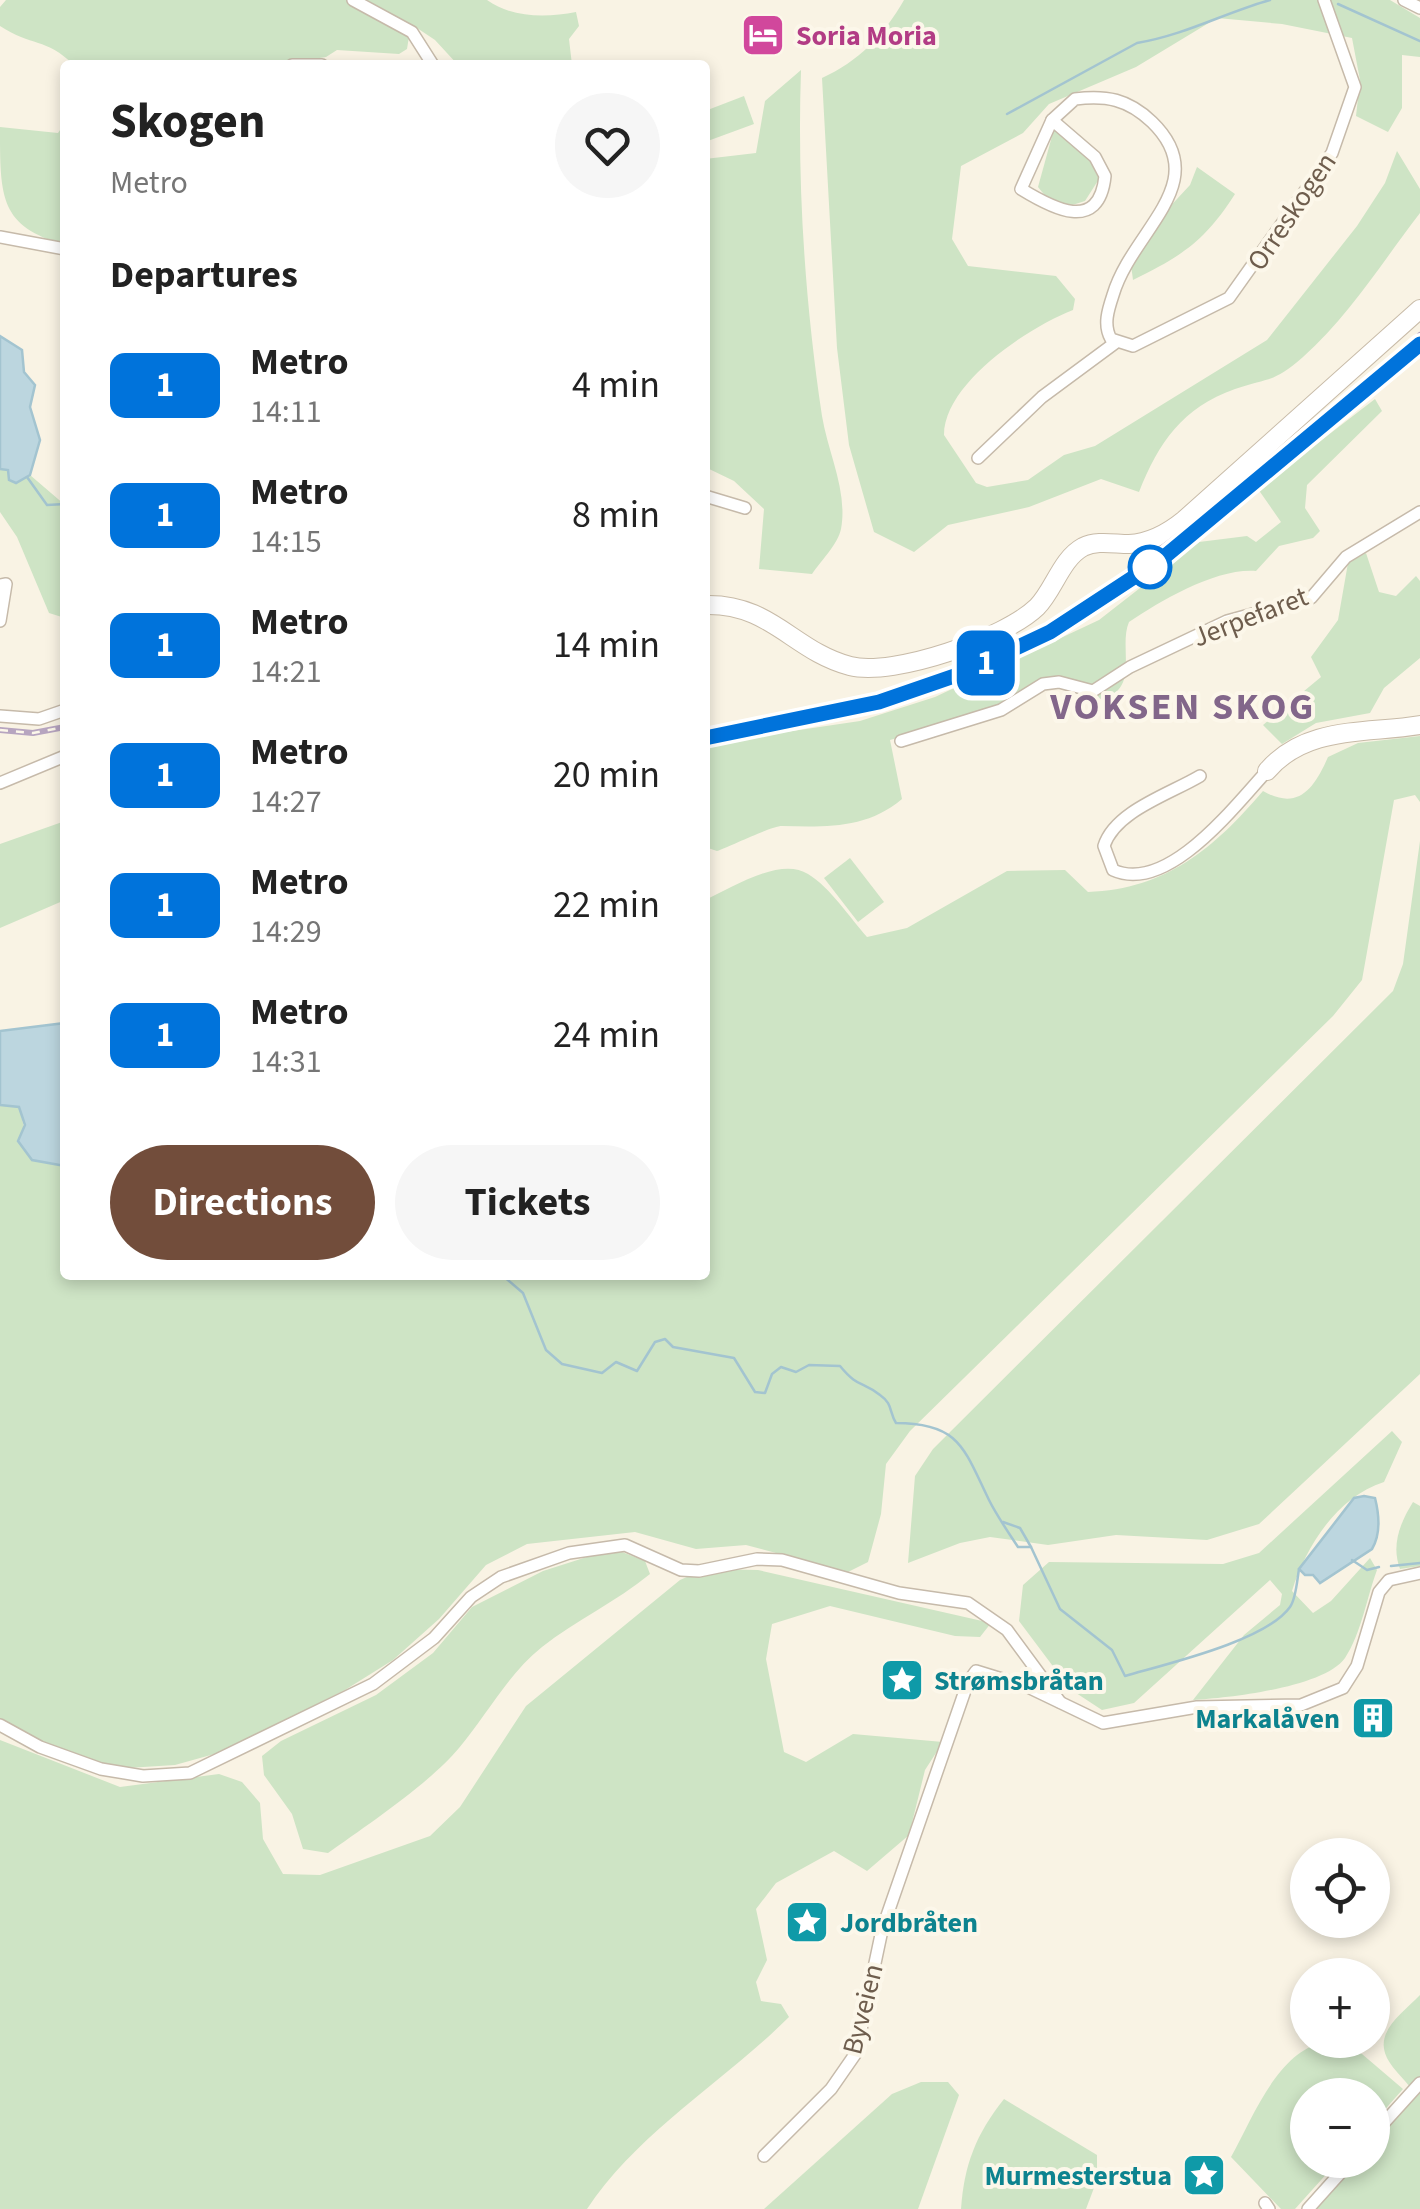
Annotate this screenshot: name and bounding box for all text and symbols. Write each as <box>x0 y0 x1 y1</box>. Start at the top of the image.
hotel icon: Soria Moria <box>740 12 786 58</box>
place label: Soria Moria <box>796 16 937 56</box>
text: Skogen <box>110 88 265 156</box>
button: heart <box>555 93 660 198</box>
street label: Orreskogen <box>1238 144 1346 279</box>
text: Metro <box>110 160 188 206</box>
text: Departures <box>110 248 298 302</box>
text: Metro <box>250 335 349 389</box>
text: 4 min <box>572 358 660 412</box>
text: 1 <box>156 360 174 410</box>
text: 14:11 <box>250 389 322 435</box>
text: Metro <box>250 465 349 519</box>
text: 8 min <box>572 488 660 542</box>
text: 1 <box>156 490 174 540</box>
text: 14:15 <box>250 519 322 565</box>
unlabelled marker <box>1129 546 1171 588</box>
street label: Jerpefaret <box>1187 576 1314 657</box>
text: Metro <box>250 595 349 649</box>
text: 14 min <box>553 618 660 672</box>
text: 1 <box>156 620 174 670</box>
line badge: 1 <box>954 630 1018 696</box>
text: 1 <box>977 638 995 688</box>
text: 14:21 <box>250 649 322 695</box>
district label: VOKSEN SKOG <box>1049 680 1316 734</box>
text: Metro <box>250 725 349 779</box>
text: 20 min <box>553 748 660 802</box>
text: 1 <box>156 750 174 800</box>
text: 14:27 <box>250 779 322 825</box>
text: Metro <box>250 855 349 909</box>
text: 22 min <box>553 878 660 932</box>
text: 1 <box>156 880 174 930</box>
text: 14:29 <box>250 909 322 955</box>
text: Metro <box>250 985 349 1039</box>
text: 24 min <box>553 1008 660 1062</box>
text: 1 <box>156 1010 174 1060</box>
text: 14:31 <box>250 1039 322 1085</box>
button: Directions <box>110 1145 375 1260</box>
button: Tickets <box>395 1145 660 1260</box>
place icon: Strømsbråtan <box>879 1657 925 1703</box>
place label: Strømsbråtan <box>934 1661 1104 1701</box>
building icon: Markalåven <box>1350 1695 1396 1741</box>
place label: Markalåven <box>1195 1699 1340 1739</box>
map controls <box>1290 1838 1390 2178</box>
button: locate <box>1290 1838 1390 1938</box>
place icon: Jordbråten <box>784 1899 830 1945</box>
place label: Jordbråten <box>840 1903 978 1943</box>
button: + <box>1290 1958 1390 2058</box>
street label: Byveien <box>832 1960 894 2059</box>
button: − <box>1290 2078 1390 2178</box>
place icon: Murmesterstua <box>1181 2152 1227 2198</box>
place label: Murmesterstua <box>984 2156 1172 2196</box>

